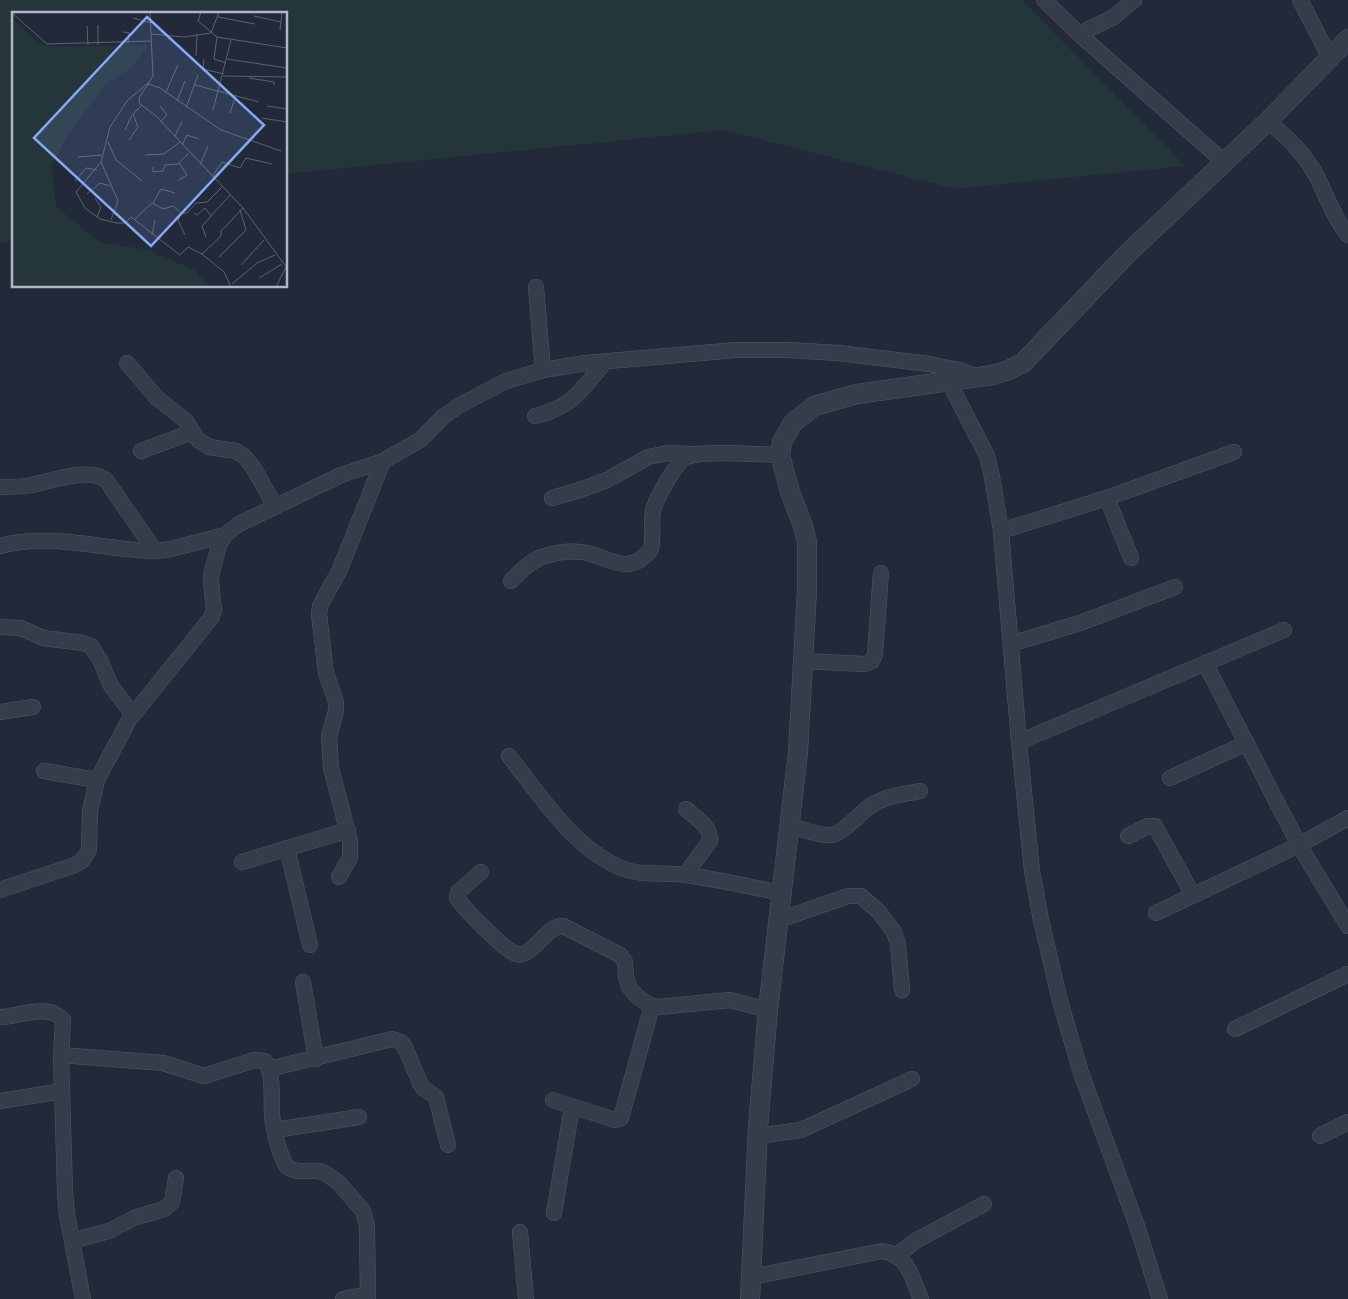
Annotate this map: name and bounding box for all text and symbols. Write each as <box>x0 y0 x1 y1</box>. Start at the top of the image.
inset map <box>12 12 288 288</box>

